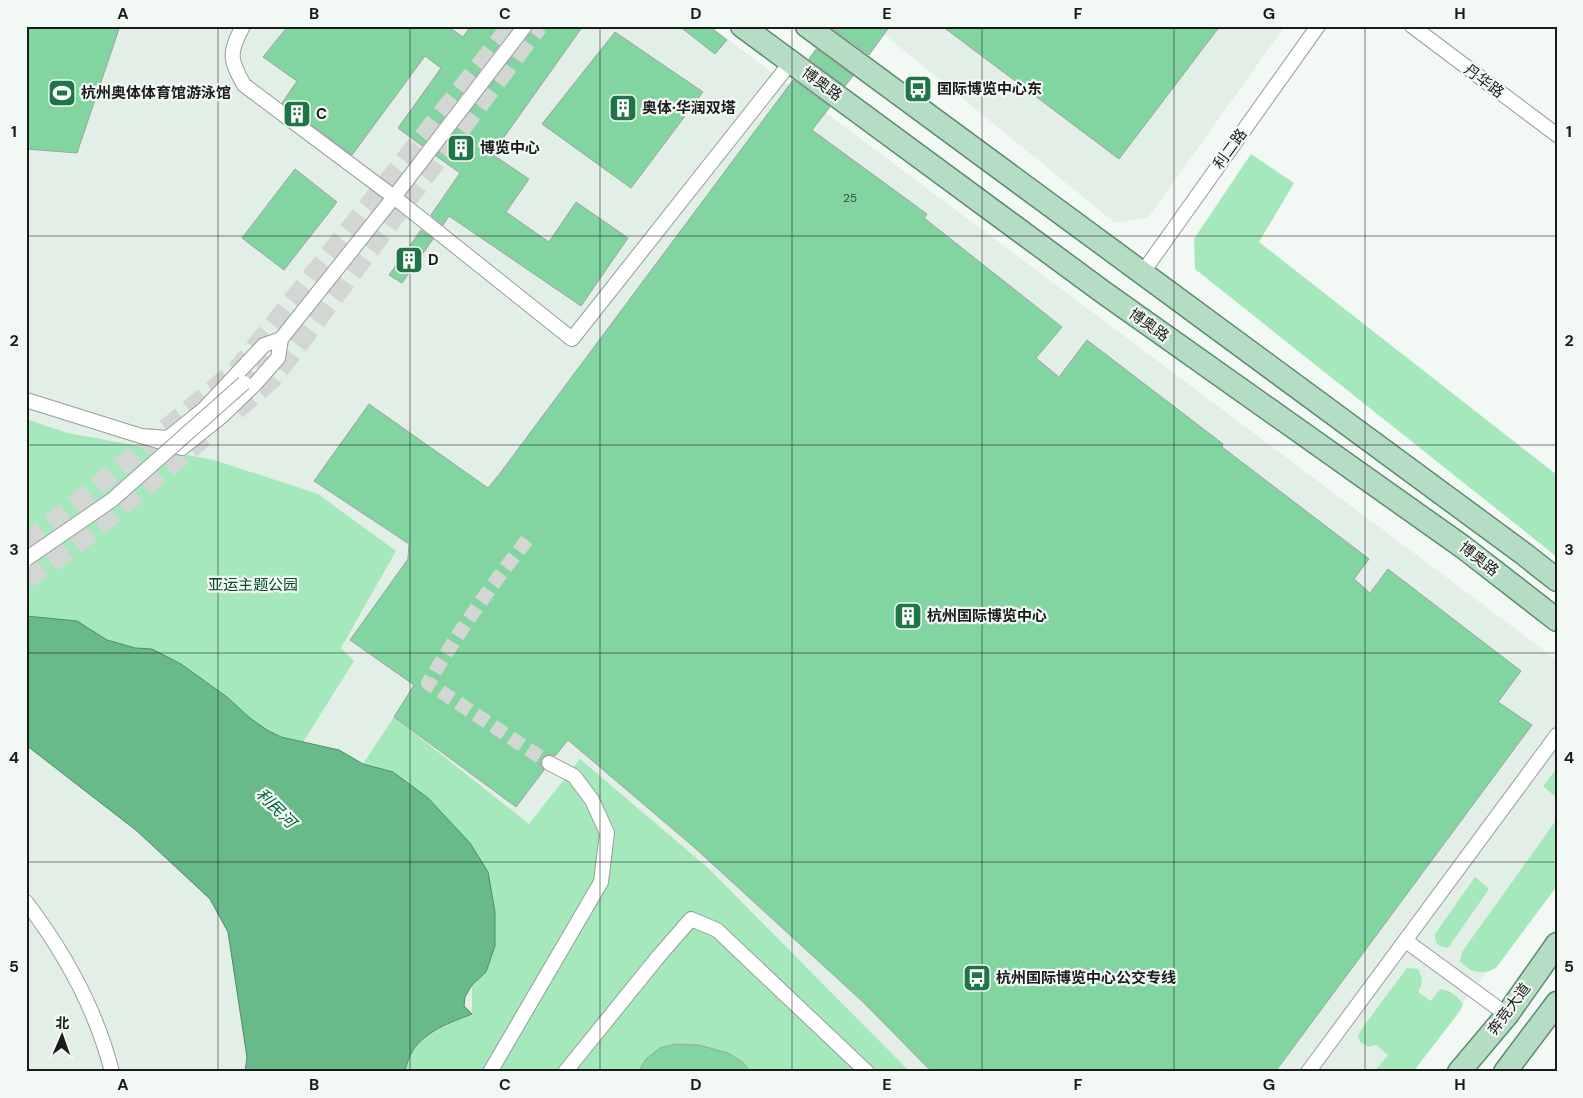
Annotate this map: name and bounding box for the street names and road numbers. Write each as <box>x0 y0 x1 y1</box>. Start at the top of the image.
street label: 丹华路 <box>1460 59 1508 103</box>
street label: 博奥路 <box>798 63 846 105</box>
street label: 利二路 <box>1209 125 1251 173</box>
street label: 博奥路 <box>1125 304 1173 346</box>
street label: 博奥路 <box>1455 537 1503 581</box>
street label: 奔竞大道 <box>1483 979 1535 1039</box>

